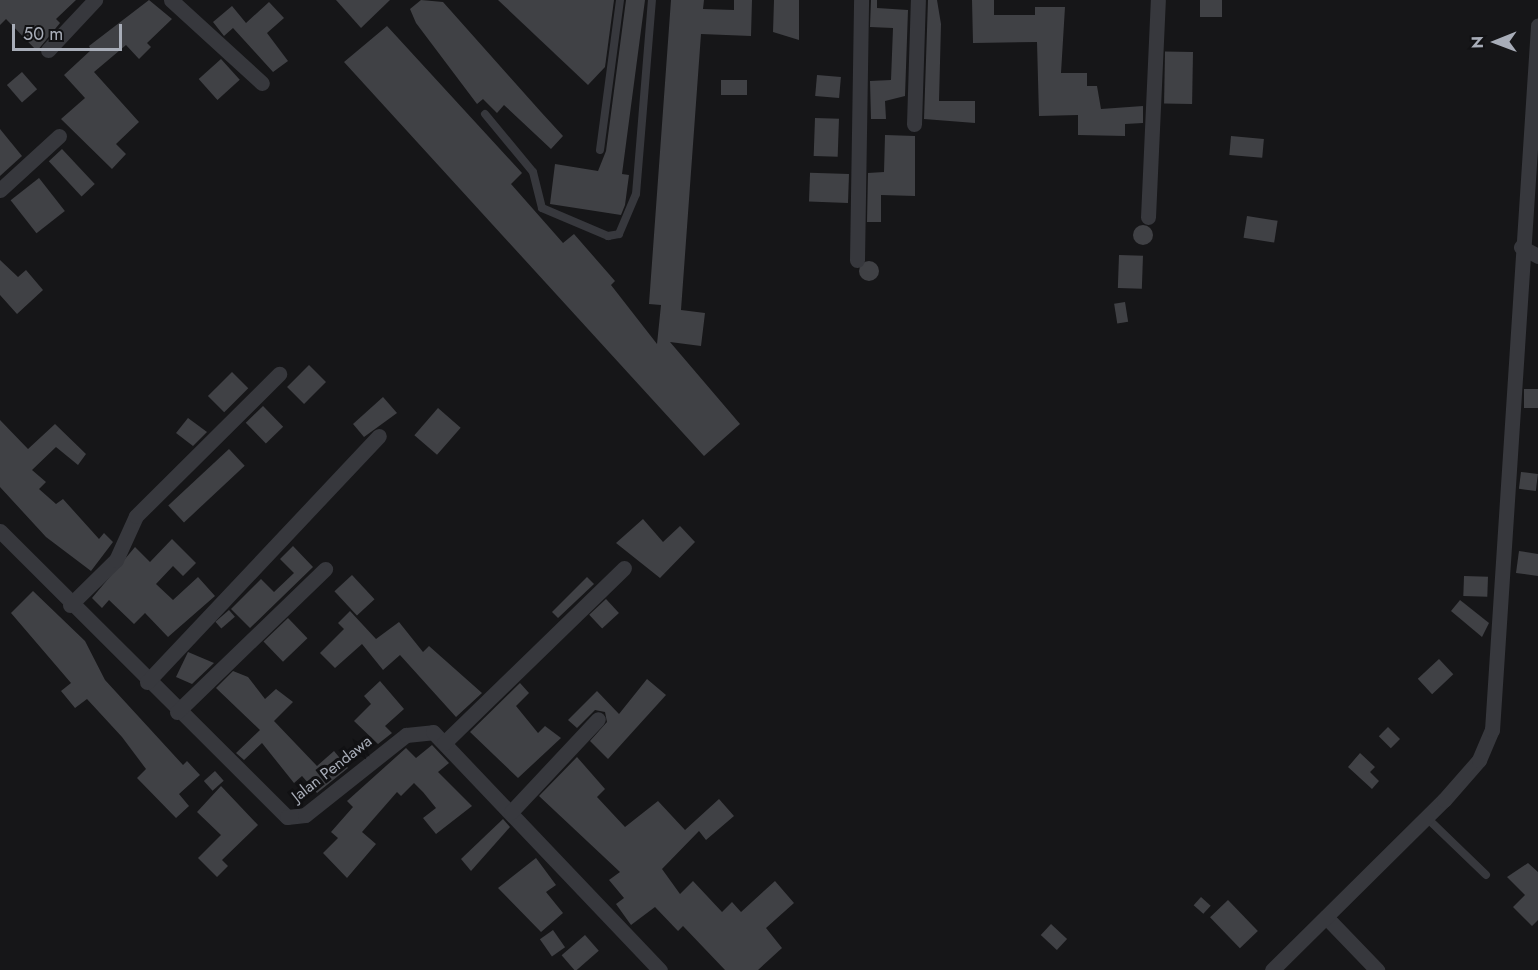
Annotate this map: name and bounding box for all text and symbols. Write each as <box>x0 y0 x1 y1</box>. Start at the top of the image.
scale bar <box>15 12 124 50</box>
north arrow <box>1466 12 1526 72</box>
text: 50 m <box>23 21 63 47</box>
text: N <box>1466 36 1489 49</box>
street label: Jalan Pendawa <box>288 732 376 806</box>

